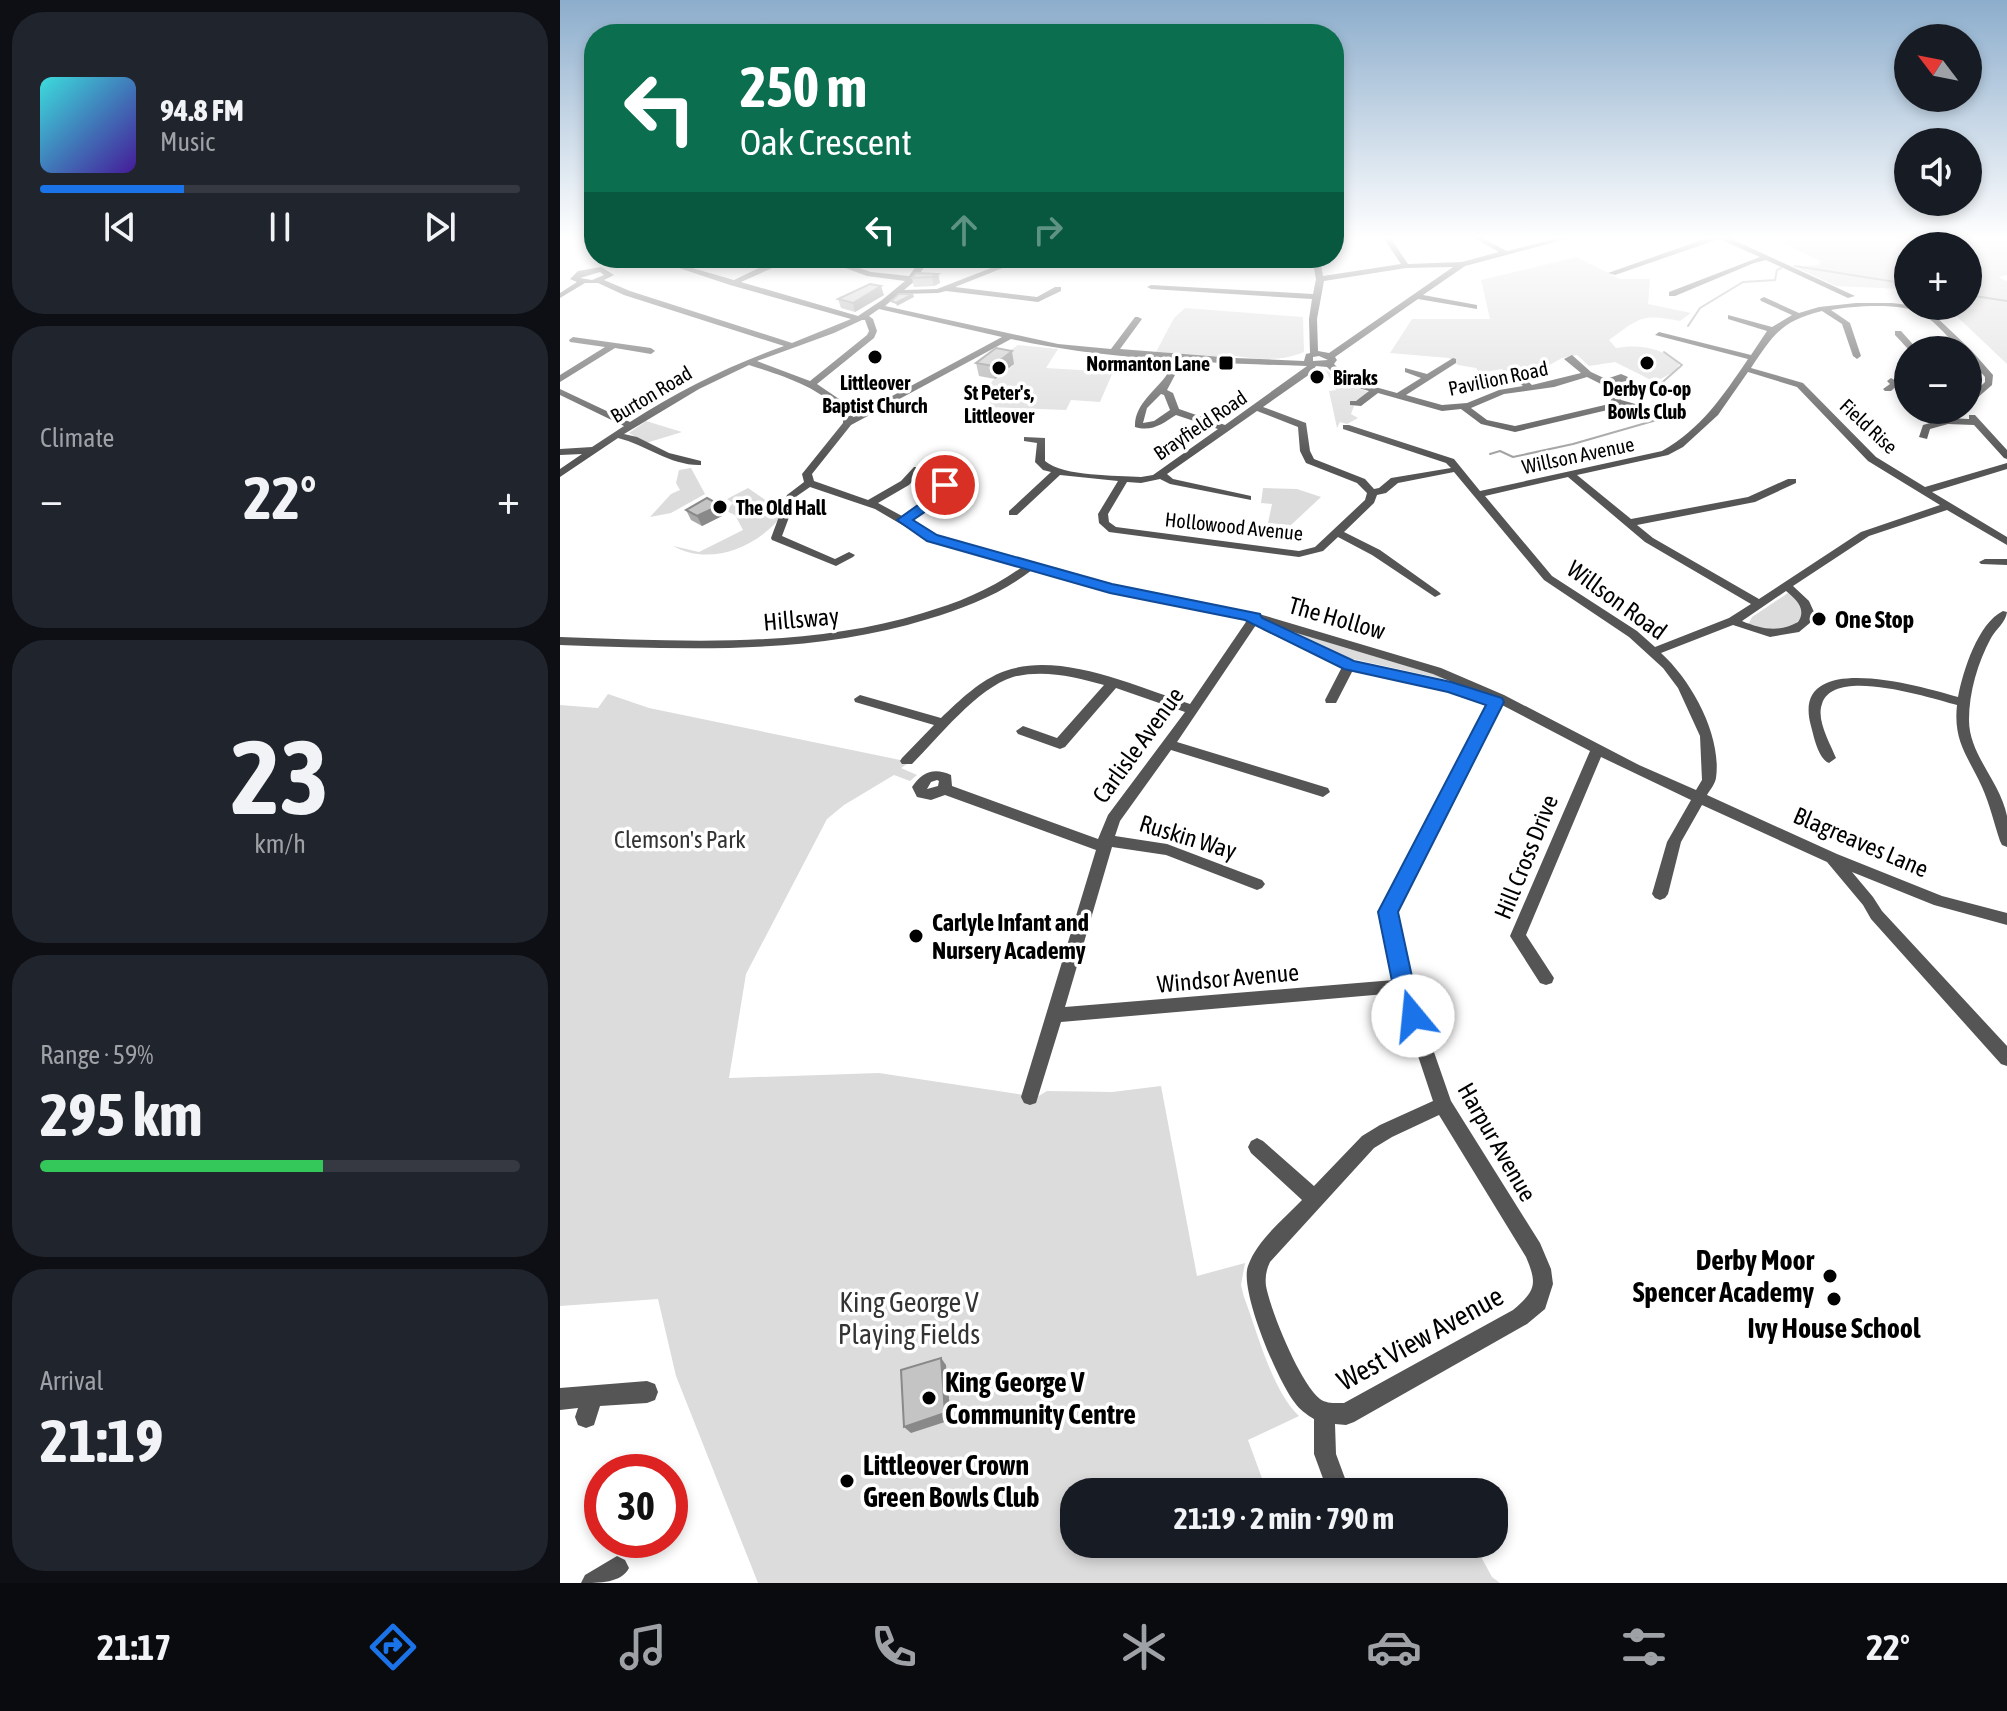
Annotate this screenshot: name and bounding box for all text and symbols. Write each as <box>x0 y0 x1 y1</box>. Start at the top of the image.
north arrow <box>1894 24 1982 112</box>
map controls <box>1894 24 1982 424</box>
text: 250 m <box>740 55 867 119</box>
icon: left <box>608 56 712 160</box>
text: 94.8 FM <box>160 93 244 127</box>
text: Oak Crescent <box>740 121 912 163</box>
text: Music <box>160 127 215 157</box>
button: sound <box>1894 128 1982 216</box>
icon: previous <box>98 205 142 249</box>
icon: pause <box>258 205 302 249</box>
icon: next <box>418 205 462 249</box>
icon: left <box>858 208 902 252</box>
icon: ahead <box>942 208 986 252</box>
icon: right <box>1026 208 1070 252</box>
button: + <box>1894 232 1982 320</box>
button: − <box>1894 336 1982 424</box>
marker: Littleover Baptist Church <box>866 348 884 366</box>
place label: Normanton Lane <box>1086 352 1210 375</box>
marker: Normanton Lane <box>1217 354 1235 372</box>
marker: Derby Co-op Bowls Club <box>1638 354 1656 372</box>
street label: Pavilion Road <box>1446 356 1550 400</box>
marker: St Peter's, Littleover <box>990 359 1008 377</box>
street label: Burton Road <box>606 361 696 427</box>
place label: Biraks <box>1333 366 1378 389</box>
marker: Biraks <box>1308 368 1326 386</box>
place label: Littleover Baptist Church <box>822 371 928 417</box>
place label: Derby Co-op Bowls Club <box>1603 377 1691 423</box>
place label: St Peter's, Littleover <box>964 381 1035 427</box>
street label: Brayfield Road <box>1149 385 1251 465</box>
street label: Field Rise <box>1836 394 1902 458</box>
text: Climate <box>40 423 114 453</box>
street label: Willson Avenue <box>1520 432 1636 478</box>
pin <box>911 451 979 519</box>
text: 22° <box>244 463 316 532</box>
icon: arrive <box>923 463 967 507</box>
text: − <box>40 473 63 523</box>
text: + <box>497 473 520 523</box>
place label: The Old Hall <box>736 496 827 519</box>
marker: The Old Hall <box>711 498 729 516</box>
street label: Hollowood Avenue <box>1164 507 1304 545</box>
street label: Willson Road <box>1562 555 1672 645</box>
street label: The Hollow <box>1286 591 1388 645</box>
street label: Hillsway <box>762 602 840 636</box>
place label: One Stop <box>1835 606 1914 633</box>
marker: One Stop <box>1810 610 1828 628</box>
street label: Carlisle Avenue <box>1087 682 1189 808</box>
text: 23 <box>231 717 329 836</box>
street label: Hill Cross Drive <box>1489 791 1563 923</box>
street label: Blagreaves Lane <box>1790 802 1932 882</box>
street label: Ruskin Way <box>1136 809 1240 865</box>
park label: Clemson's Park <box>614 826 746 853</box>
text: km/h <box>254 829 306 859</box>
place label: Carlyle Infant and Nursery Academy <box>932 909 1089 964</box>
marker: Carlyle Infant and Nursery Academy <box>907 927 925 945</box>
street label: Windsor Avenue <box>1156 958 1300 998</box>
position arrow <box>1371 974 1455 1058</box>
text: Range · 59% <box>40 1040 153 1070</box>
street label: Harpur Avenue <box>1452 1078 1542 1206</box>
text: 295 km <box>40 1080 202 1149</box>
place label: Derby Moor Spencer Academy <box>1633 1244 1815 1308</box>
marker: Derby Moor Spencer Academy <box>1821 1267 1839 1285</box>
street label: West View Avenue <box>1332 1279 1508 1397</box>
park label: King George V Playing Fields <box>838 1286 980 1350</box>
marker: Ivy House School <box>1825 1290 1843 1308</box>
place label: Ivy House School <box>1748 1312 1921 1344</box>
text: Arrival <box>40 1366 104 1396</box>
place label: King George V Community Centre <box>945 1366 1136 1430</box>
marker: King George V Community Centre <box>920 1389 938 1407</box>
text: 21:19 <box>40 1406 163 1475</box>
place label: Littleover Crown Green Bowls Club <box>863 1449 1040 1513</box>
speed limit sign: 30 <box>584 1454 688 1558</box>
marker: Littleover Crown Green Bowls Club <box>838 1472 856 1490</box>
text: 21:19 · 2 min · 790 m <box>1174 1501 1394 1535</box>
icon: directions <box>365 1619 421 1675</box>
icon: music <box>615 1619 671 1675</box>
icon: phone <box>866 1619 922 1675</box>
icon: climate <box>1116 1619 1172 1675</box>
icon: car <box>1366 1619 1422 1675</box>
icon: filters <box>1616 1619 1672 1675</box>
text: 21:17 <box>97 1626 171 1668</box>
text: 22° <box>1866 1626 1910 1668</box>

